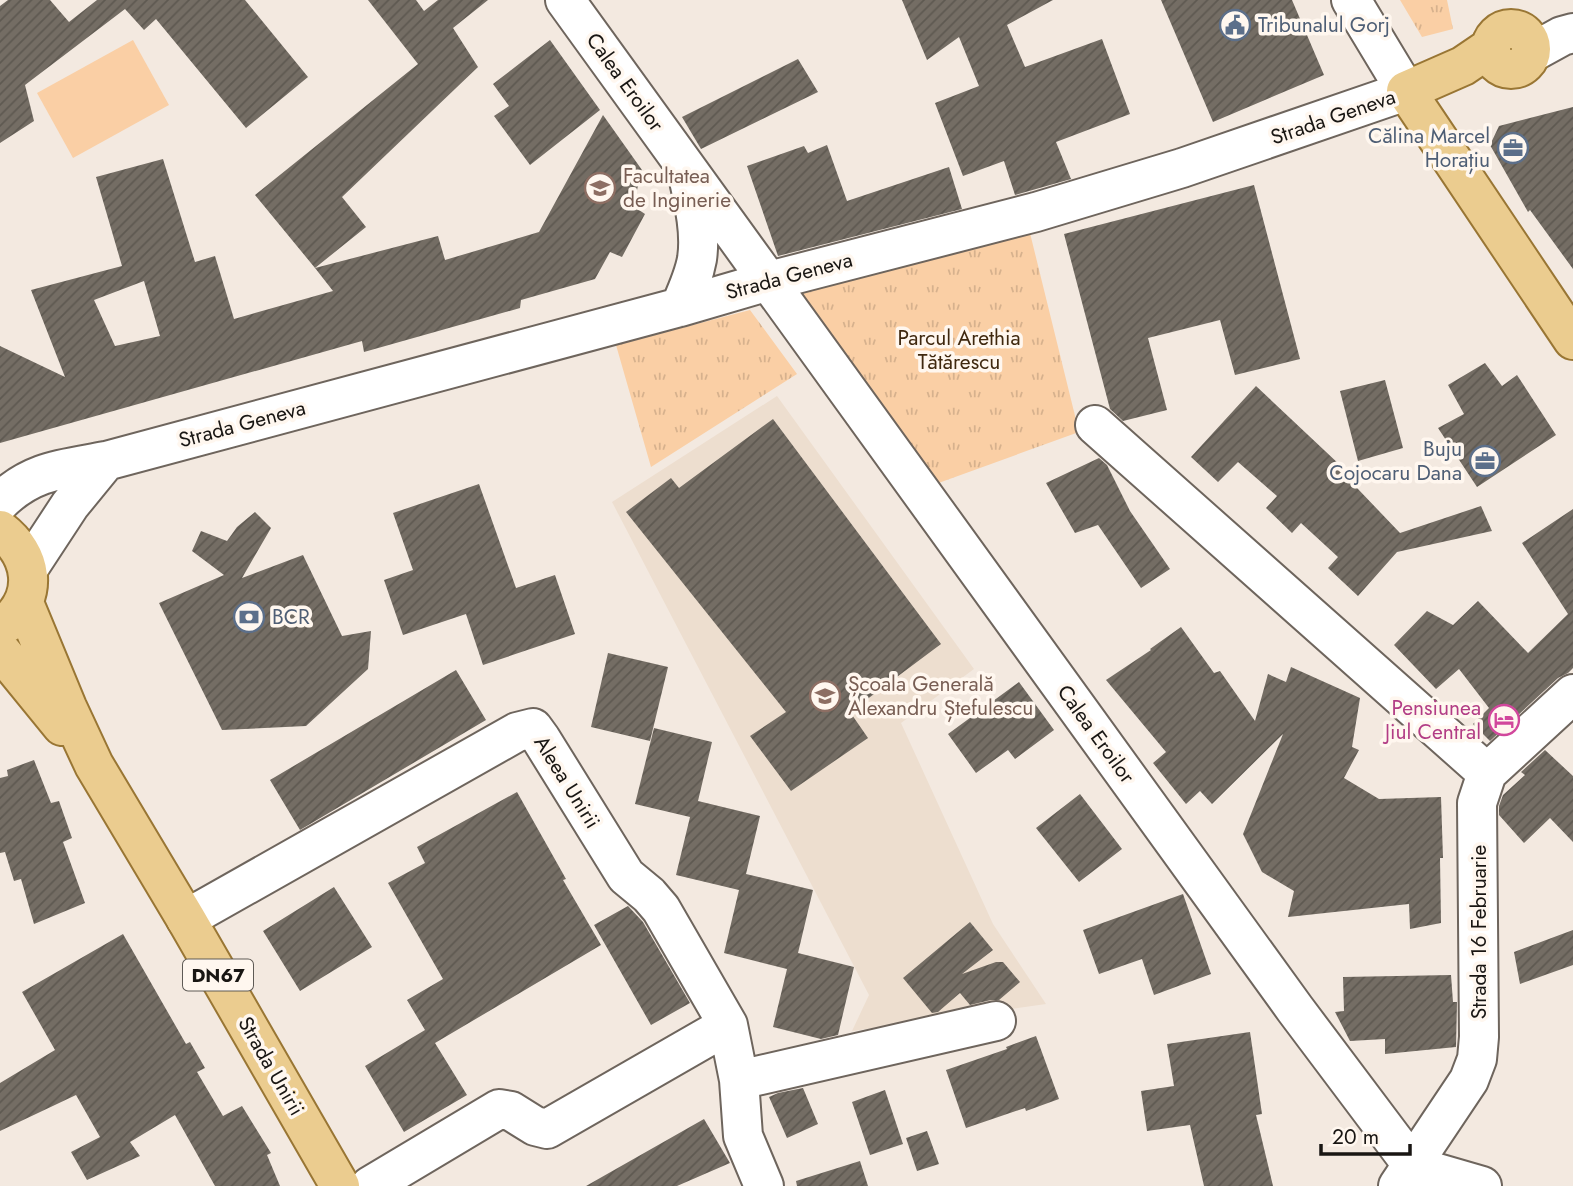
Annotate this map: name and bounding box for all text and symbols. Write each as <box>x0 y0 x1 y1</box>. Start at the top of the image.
public building icon: Tribunalul Gorj <box>1218 8 1252 42</box>
place label: Tribunalul Gorj <box>1258 10 1390 40</box>
street label: Calea Eroilor <box>579 27 672 138</box>
street label: Strada Geneva <box>1267 82 1399 152</box>
place label: Călina Marcel Horațiu <box>1368 121 1490 175</box>
office icon: Călina Marcel Horațiu <box>1496 131 1530 165</box>
place label: Facultatea de Inginerie <box>623 161 731 215</box>
school or university icon: Facultatea de Inginerie <box>583 171 617 205</box>
street label: Strada Geneva <box>722 245 856 307</box>
park label: Parcul Arethia Tătărescu <box>897 323 1021 377</box>
street label: Strada Geneva <box>175 393 309 455</box>
place label: Buju Cojocaru Dana <box>1329 434 1462 488</box>
office icon: Buju Cojocaru Dana <box>1468 444 1502 478</box>
bank icon: BCR <box>232 600 266 634</box>
place label: BCR <box>272 602 310 632</box>
place label: Școala Generală Alexandru Ștefulescu <box>848 669 1033 723</box>
school or university icon: Școala Generală Alexandru Ștefulescu <box>808 679 842 713</box>
street label: Calea Eroilor <box>1050 679 1143 790</box>
place label: Pensiunea Jiul Central <box>1382 693 1481 747</box>
hotel icon: Pensiunea Jiul Central <box>1487 703 1521 737</box>
street label: Aleea Unirii <box>527 730 607 834</box>
street label: Strada 16 Februarie <box>1464 845 1494 1019</box>
road number: DN67 <box>183 959 253 990</box>
street label: Strada Unirii <box>231 1011 311 1121</box>
scale bar <box>1321 1112 1410 1156</box>
text: 20 m <box>1332 1122 1379 1152</box>

